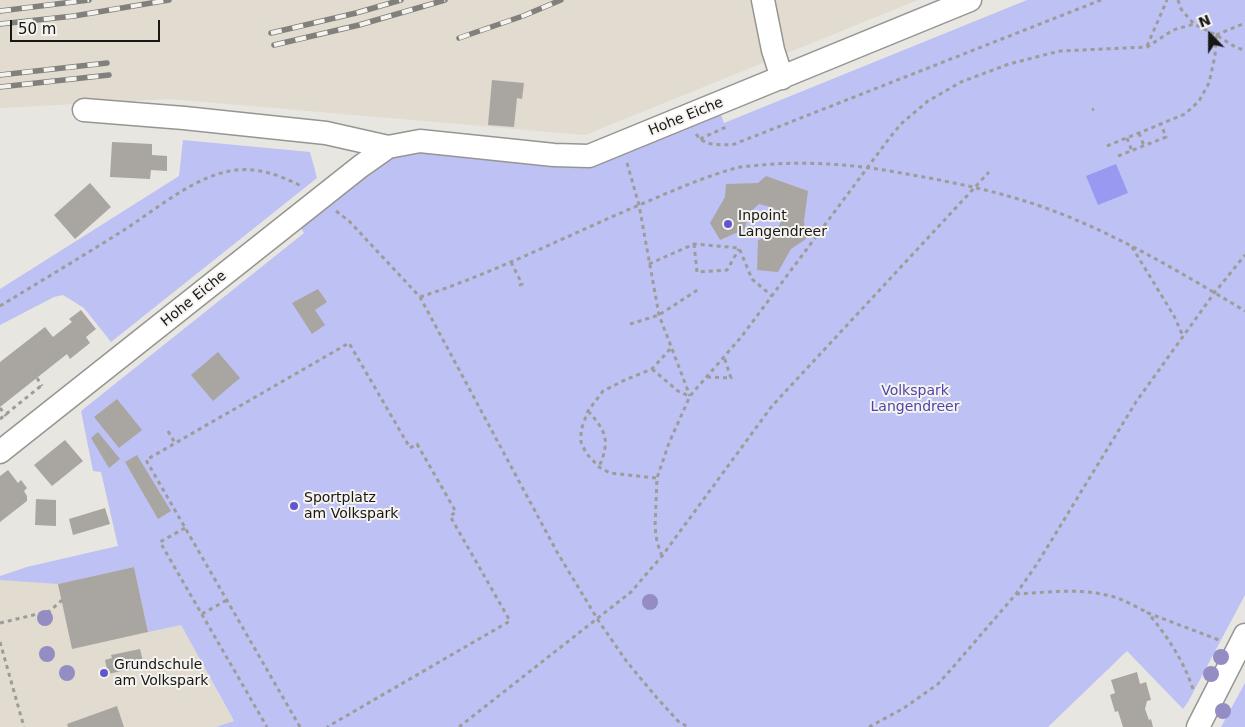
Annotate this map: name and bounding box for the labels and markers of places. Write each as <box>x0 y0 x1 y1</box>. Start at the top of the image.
place label: Inpoint Langendreer <box>738 208 827 240</box>
marker: Inpoint Langendreer <box>722 218 734 230</box>
place label: Sportplatz am Volkspark <box>304 490 398 522</box>
marker: Sportplatz am Volkspark <box>288 500 300 512</box>
place label: Grundschule am Volkspark <box>114 657 208 690</box>
marker: Grundschule am Volkspark <box>98 667 110 679</box>

